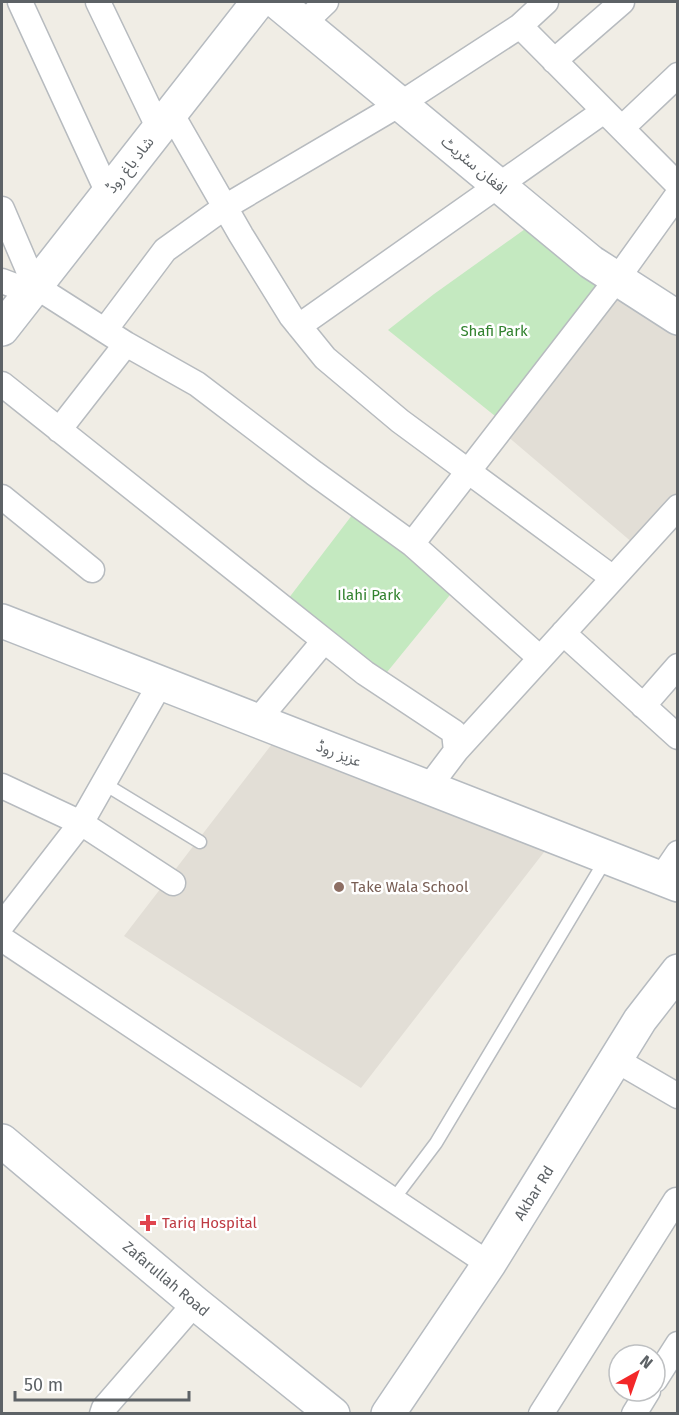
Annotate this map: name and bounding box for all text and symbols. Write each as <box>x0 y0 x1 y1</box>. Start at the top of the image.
street label: افغان سٹریٹ <box>437 132 511 198</box>
street label: شاد باغ روڈ <box>102 133 160 199</box>
park label: Shafi Park <box>460 322 528 340</box>
park label: Ilahi Park <box>337 586 401 604</box>
street label: عزیز روڈ <box>314 737 364 771</box>
place label: Take Wala School <box>351 878 469 896</box>
marker: Take Wala School <box>332 880 346 894</box>
street label: Akbar Rd <box>510 1162 558 1224</box>
marker: Tariq Hospital <box>139 1214 157 1232</box>
place label: Tariq Hospital <box>162 1214 258 1232</box>
street label: Zafarullah Road <box>119 1238 213 1320</box>
north arrow <box>607 1343 667 1403</box>
text: N <box>636 1351 656 1373</box>
scale bar <box>15 1364 189 1402</box>
text: 50 m <box>24 1374 63 1396</box>

